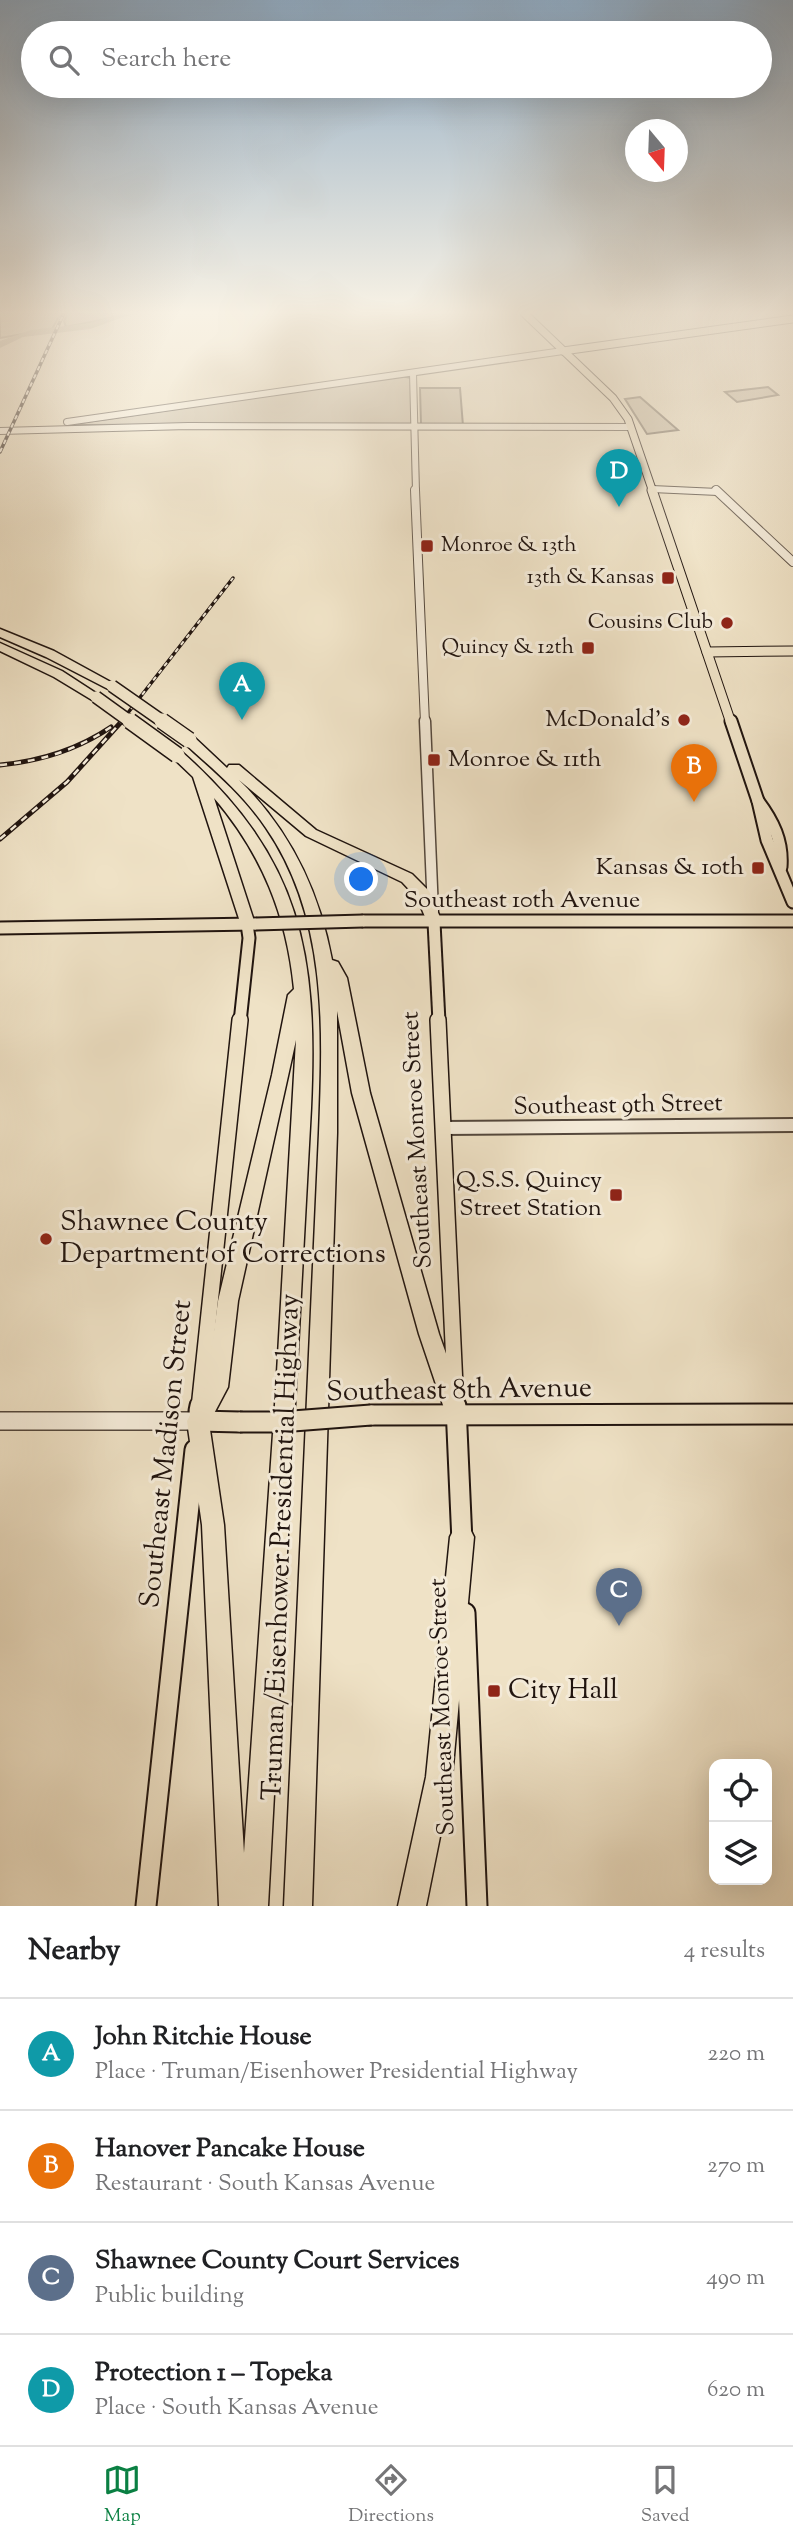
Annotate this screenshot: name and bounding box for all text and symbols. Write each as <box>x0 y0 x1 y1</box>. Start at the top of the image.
search box <box>21 21 772 98</box>
icon: search <box>45 41 83 79</box>
text: Search here <box>101 41 231 78</box>
north arrow <box>625 119 688 182</box>
pin: D <box>596 449 642 507</box>
place label: Monroe & 13th <box>441 531 577 561</box>
marker: Monroe & 13th <box>419 538 435 554</box>
place label: 13th & Kansas <box>527 563 654 593</box>
marker: 13th & Kansas <box>660 570 676 586</box>
place label: Cousins Club <box>588 608 713 638</box>
marker: Cousins Club <box>719 615 735 631</box>
place label: Quincy & 12th <box>442 633 574 663</box>
marker: Quincy & 12th <box>580 640 596 656</box>
pin: A <box>219 662 265 720</box>
place label: McDonald's <box>545 703 670 737</box>
marker: McDonald's <box>676 712 692 728</box>
place label: Monroe & 11th <box>448 743 602 777</box>
pin: B <box>671 744 717 802</box>
marker: Monroe & 11th <box>426 752 442 768</box>
place label: Kansas & 10th <box>596 851 744 885</box>
marker: Kansas & 10th <box>750 860 766 876</box>
your location <box>344 862 378 896</box>
street label: Southeast 10th Avenue <box>404 884 640 918</box>
street label: Southeast Monroe Street <box>394 1011 442 1269</box>
street label: Southeast 9th Street <box>513 1087 723 1125</box>
place label: Q.S.S. Quincy Street Station <box>456 1164 602 1226</box>
marker: Q.S.S. Quincy Street Station <box>608 1187 624 1203</box>
place label: Shawnee County Department of Corrections <box>60 1203 386 1275</box>
marker: Shawnee County Department of Corrections <box>38 1231 54 1247</box>
street label: Truman/Eisenhower Presidential Highway <box>253 1293 311 1801</box>
street label: Southeast Madison Street <box>131 1298 203 1610</box>
street label: Southeast 8th Avenue <box>326 1369 592 1413</box>
pin: C <box>596 1568 642 1626</box>
street label: Southeast Monroe Street <box>422 1578 464 1836</box>
place label: City Hall <box>508 1671 618 1711</box>
marker: City Hall <box>486 1683 502 1699</box>
map controls <box>709 1759 772 1885</box>
button: locate <box>709 1759 772 1822</box>
button: layers <box>709 1822 772 1885</box>
text: Nearby <box>28 1930 120 1973</box>
text: 4 results <box>684 1935 765 1968</box>
text: John Ritchie House <box>95 2019 312 2056</box>
text: A <box>42 2038 60 2071</box>
text: 220 m <box>707 2038 765 2071</box>
text: Place · Truman/Eisenhower Presidential Highway <box>95 2056 578 2089</box>
text: Hanover Pancake House <box>95 2131 365 2168</box>
text: B <box>44 2150 58 2183</box>
text: 270 m <box>707 2150 765 2183</box>
text: Restaurant · South Kansas Avenue <box>95 2168 435 2201</box>
text: Shawnee County Court Services <box>95 2243 460 2280</box>
text: C <box>42 2262 60 2295</box>
text: 490 m <box>706 2262 765 2295</box>
text: Public building <box>95 2280 244 2313</box>
text: Protection 1 – Topeka <box>95 2355 332 2392</box>
text: D <box>42 2374 60 2407</box>
text: 620 m <box>707 2374 765 2407</box>
text: Place · South Kansas Avenue <box>95 2392 378 2425</box>
tab: Map <box>103 2461 141 2530</box>
tab: Directions <box>348 2461 434 2530</box>
tab: Saved <box>641 2461 690 2530</box>

